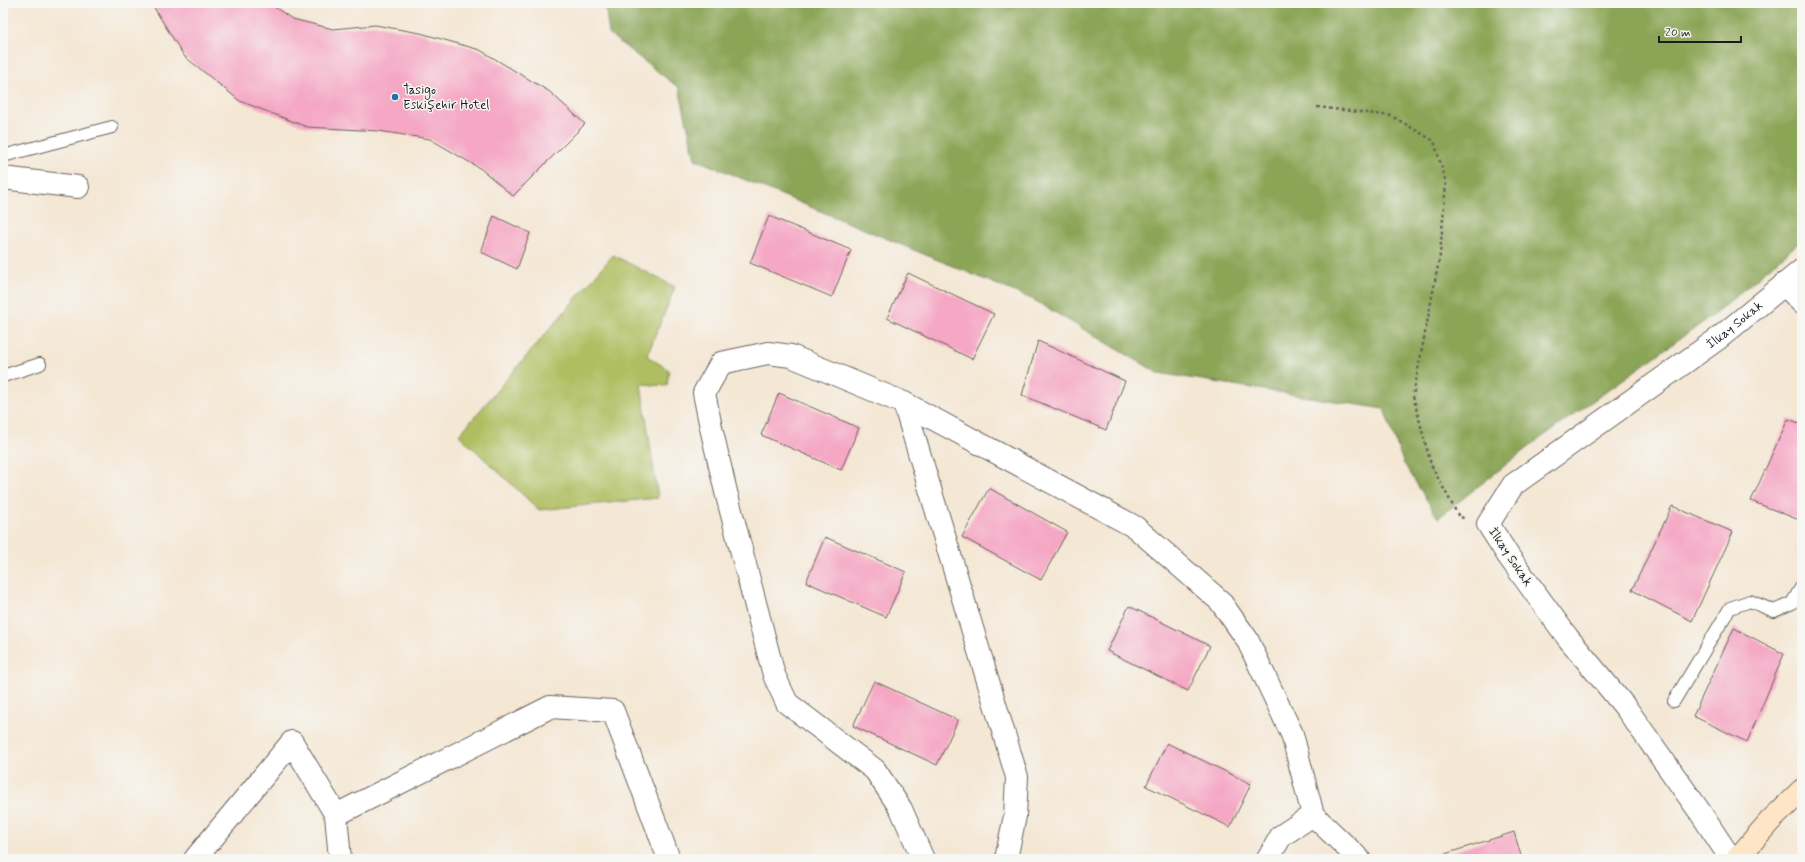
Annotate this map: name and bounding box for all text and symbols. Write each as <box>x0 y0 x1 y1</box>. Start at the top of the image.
scale bar <box>1659 18 1741 44</box>
text: 20 m <box>1665 25 1691 41</box>
place label: Tasigo Eskişehir Hotel <box>403 82 490 114</box>
marker: Tasigo Eskişehir Hotel <box>390 92 400 102</box>
street label: İlkay Sokak <box>1703 297 1767 353</box>
street label: İlkay Sokak <box>1484 524 1536 590</box>

